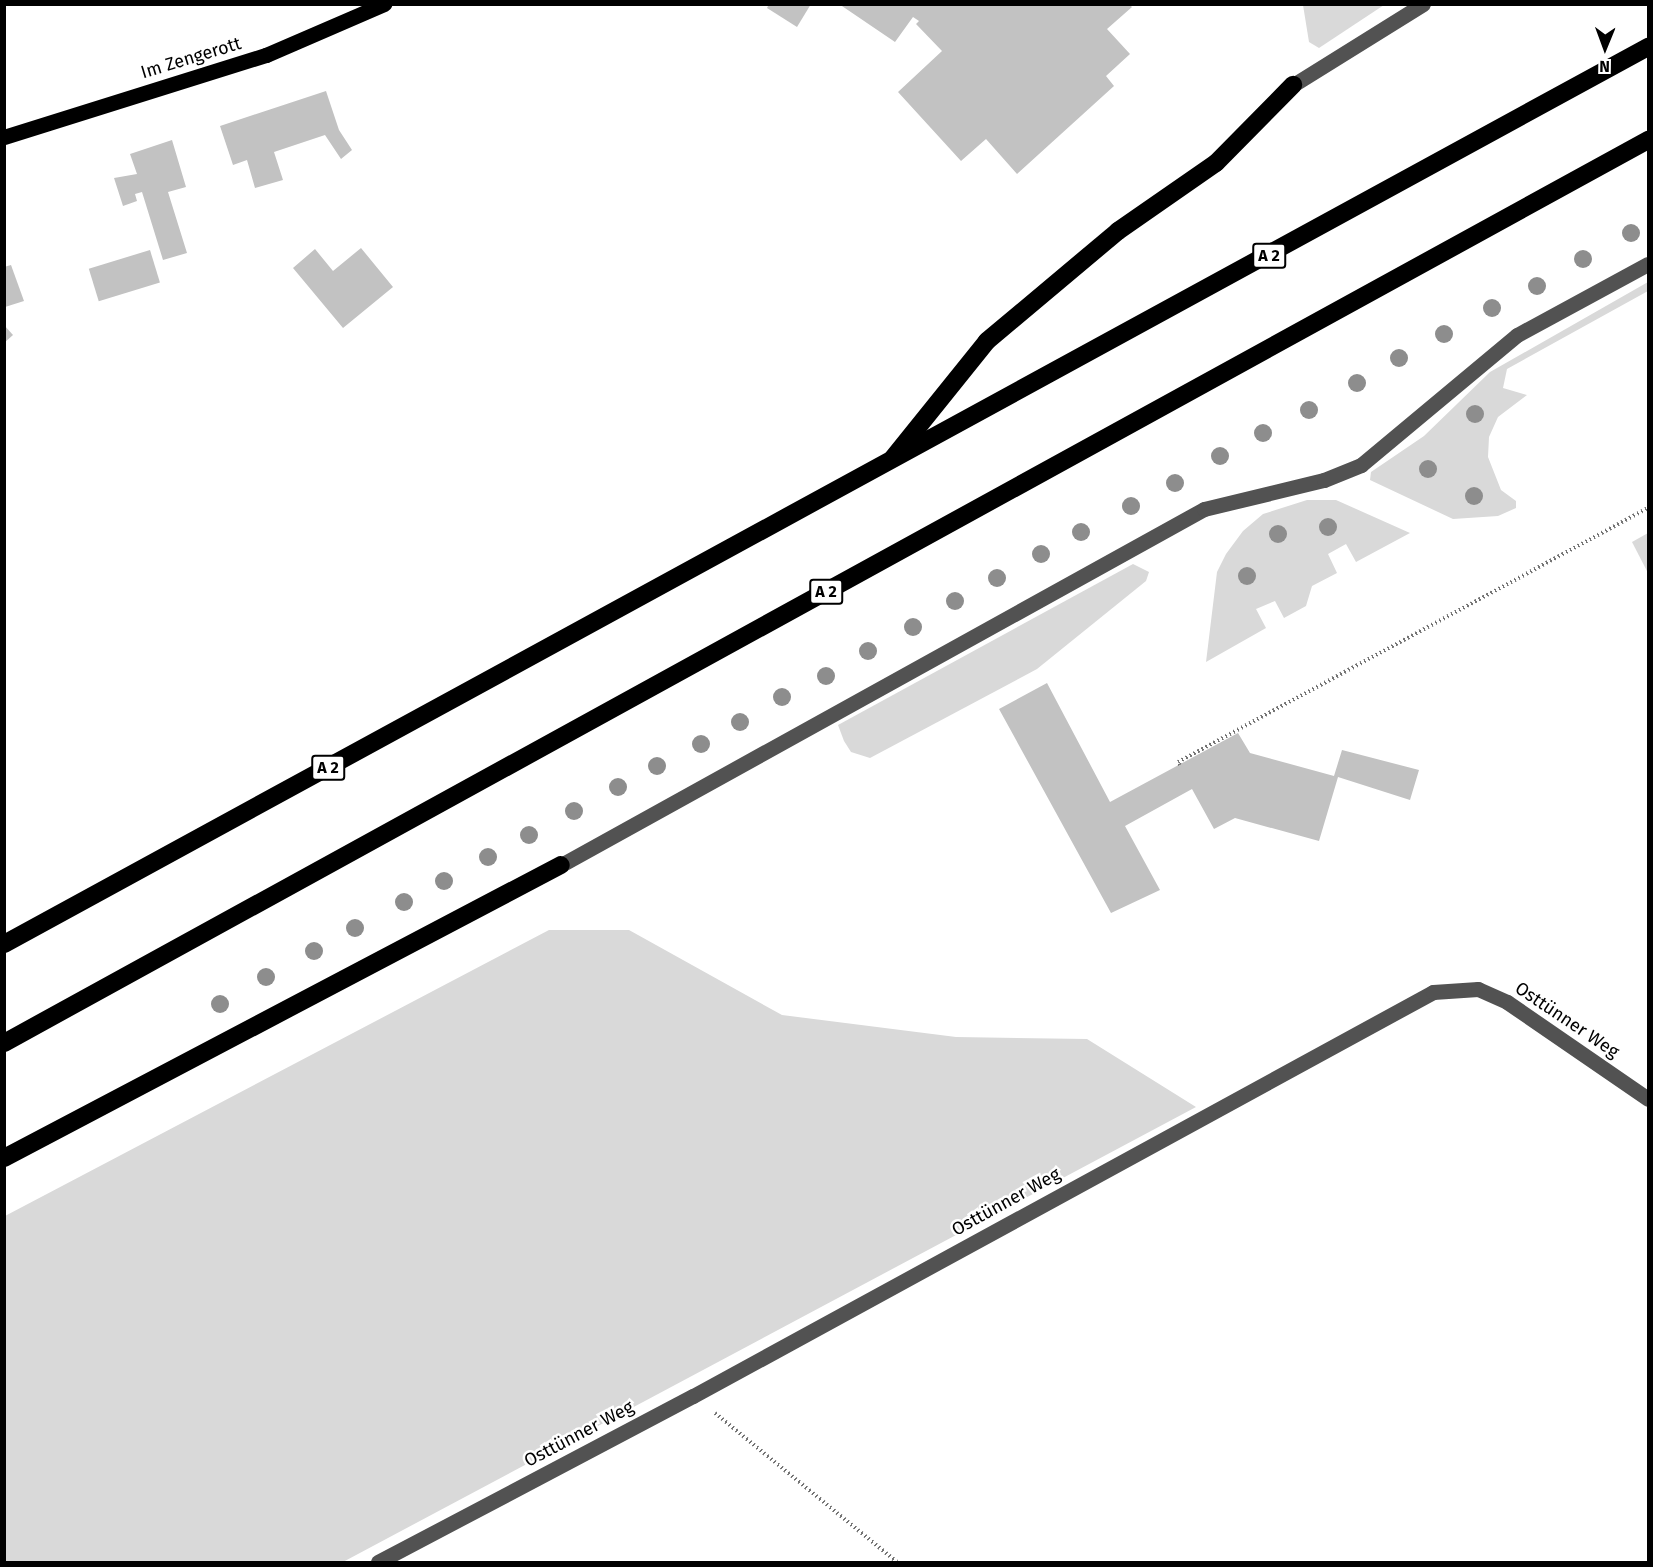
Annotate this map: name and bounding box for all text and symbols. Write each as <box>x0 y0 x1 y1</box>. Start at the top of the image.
north arrow <box>1575 18 1635 78</box>
street label: Im Zengerott <box>138 33 244 83</box>
text: N <box>1599 57 1610 76</box>
road number: A 2 <box>1251 243 1287 269</box>
road number: A 2 <box>808 579 844 605</box>
road number: A 2 <box>310 755 346 781</box>
street label: Osttünner Weg <box>1511 977 1623 1063</box>
street label: Osttünner Weg <box>948 1163 1064 1241</box>
street label: Osttünner Weg <box>521 1396 637 1472</box>

